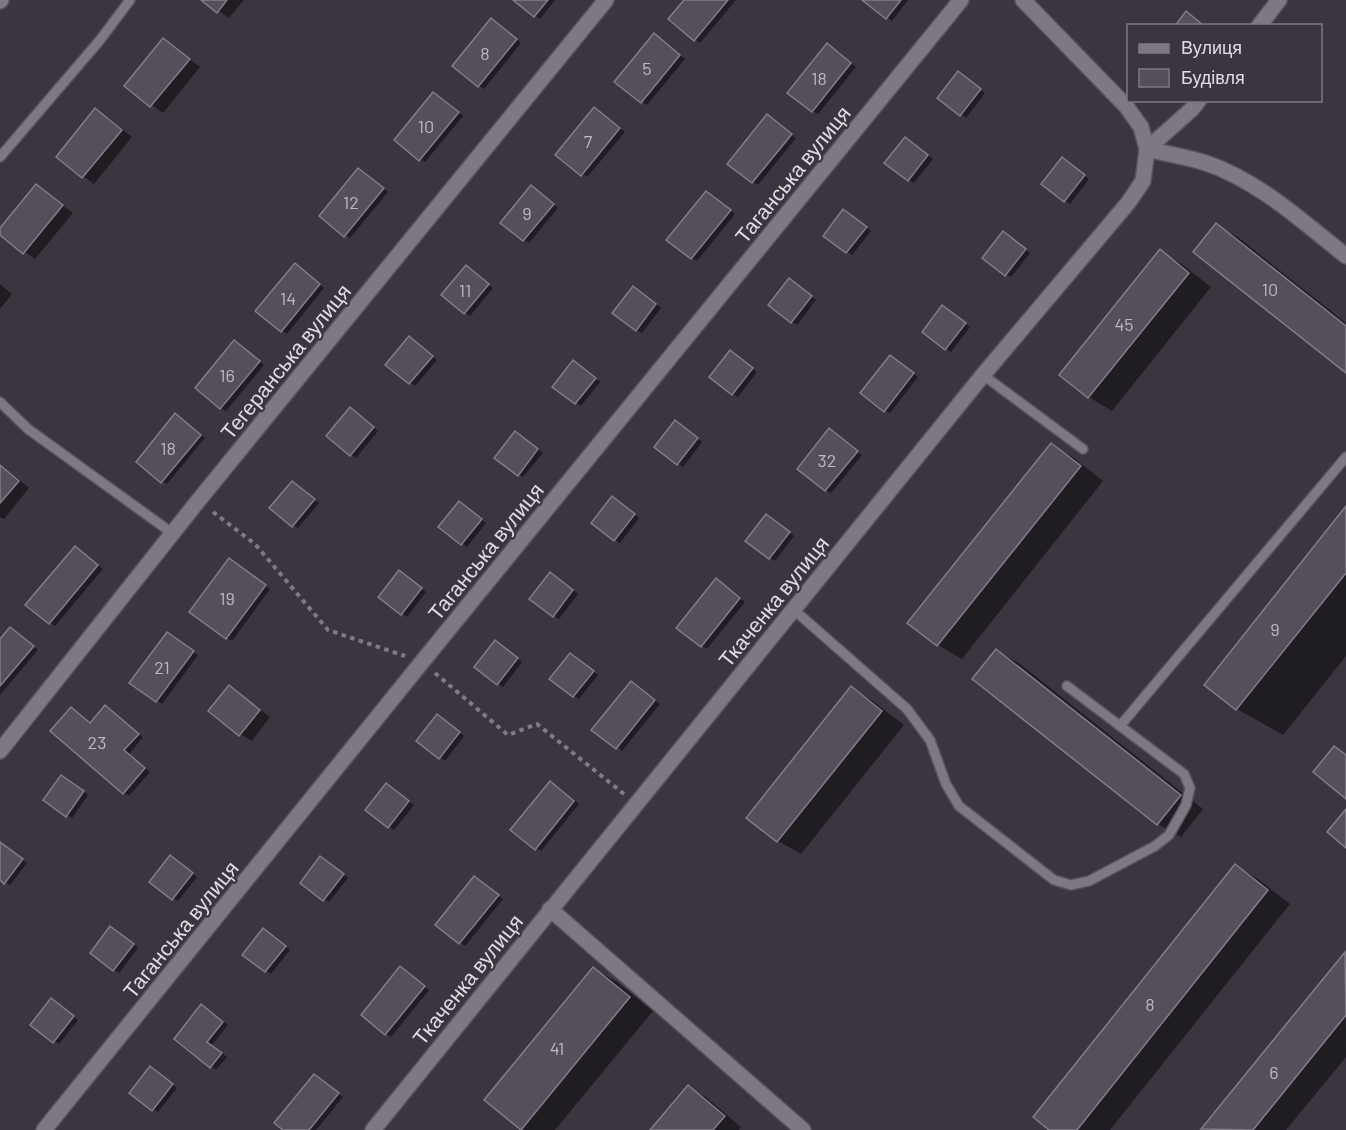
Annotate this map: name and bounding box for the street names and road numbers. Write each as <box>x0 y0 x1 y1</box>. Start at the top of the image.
street label: Таганська вулиця <box>729 100 855 248</box>
street label: Тегеранська вулиця <box>215 278 355 444</box>
street label: Таганська вулиця <box>422 477 548 625</box>
street label: Ткаченка вулиця <box>713 531 833 671</box>
street label: Таганська вулиця <box>117 855 243 1003</box>
street label: Ткаченка вулиця <box>407 909 527 1049</box>

